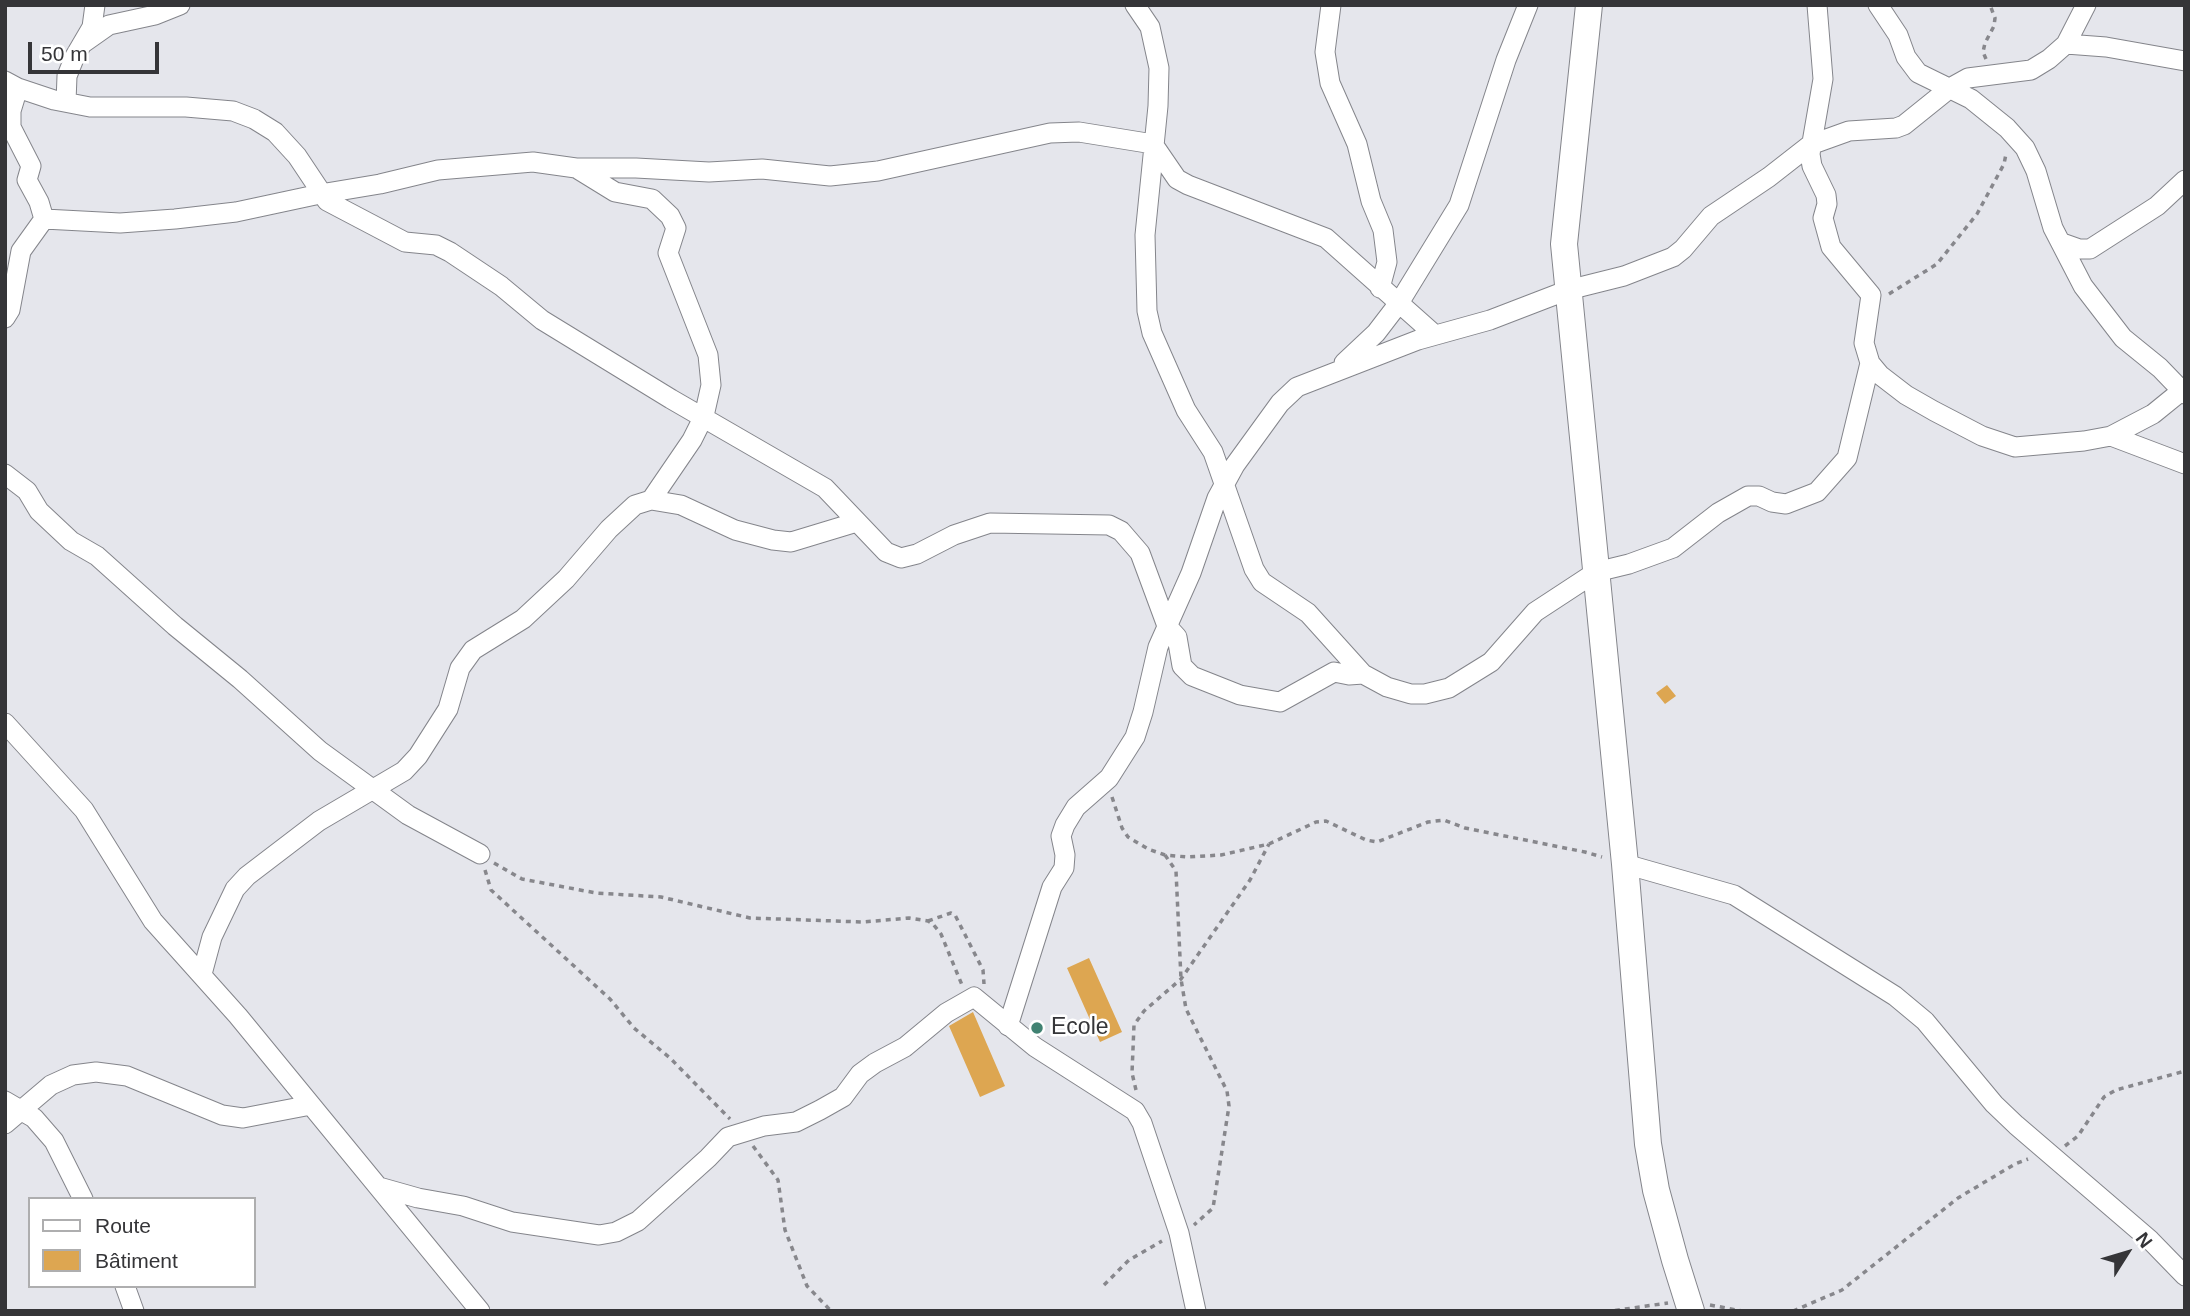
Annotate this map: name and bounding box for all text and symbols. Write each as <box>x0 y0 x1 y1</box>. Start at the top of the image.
scale bar <box>32 28 163 72</box>
text: 50 m <box>41 42 88 65</box>
place label: Ecole <box>1051 1014 1109 1042</box>
marker: Ecole <box>1029 1020 1045 1036</box>
legend <box>28 1197 256 1288</box>
text: Route <box>95 1214 151 1237</box>
north arrow <box>2092 1218 2162 1288</box>
text: N <box>2132 1228 2157 1252</box>
text: Bâtiment <box>95 1249 178 1272</box>

